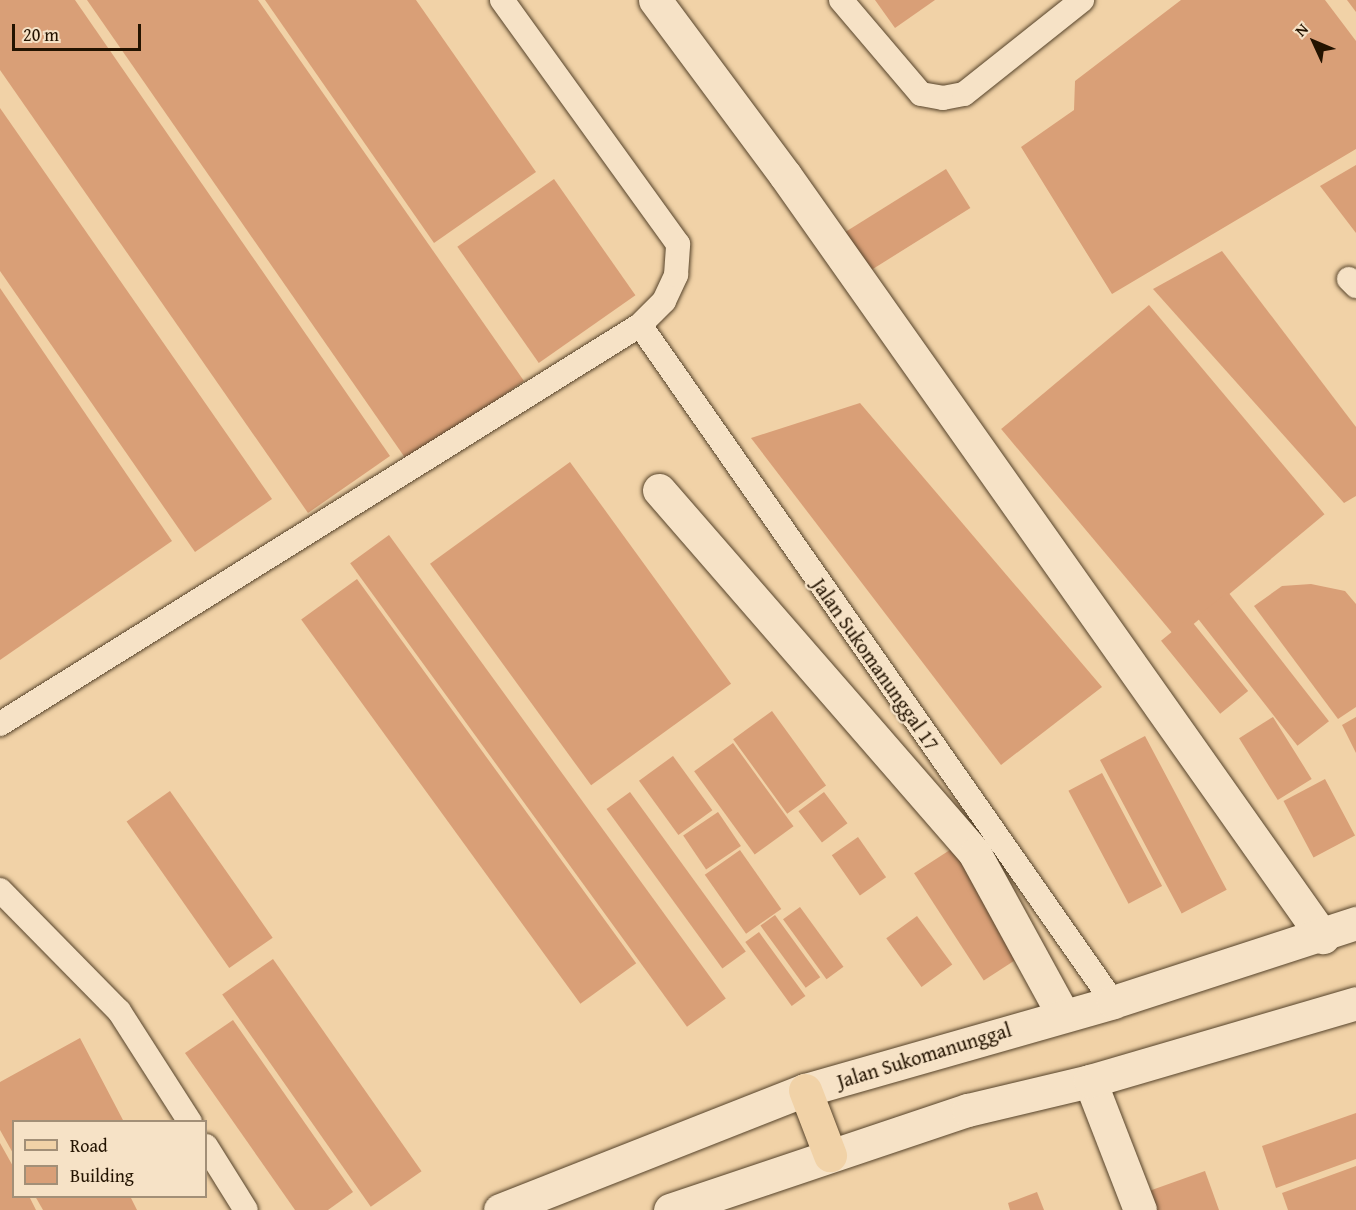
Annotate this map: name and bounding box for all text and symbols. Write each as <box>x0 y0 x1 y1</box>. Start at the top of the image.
scale bar <box>15 12 144 50</box>
north arrow <box>1284 12 1344 72</box>
text: N <box>1289 17 1313 42</box>
text: 20 m <box>23 21 59 48</box>
street label: Jalan Sukomanunggal 17 <box>807 573 945 755</box>
street label: Jalan Sukomanunggal <box>834 1017 1014 1093</box>
legend <box>12 1120 207 1198</box>
text: Road <box>70 1132 108 1159</box>
text: Building <box>70 1162 134 1189</box>

